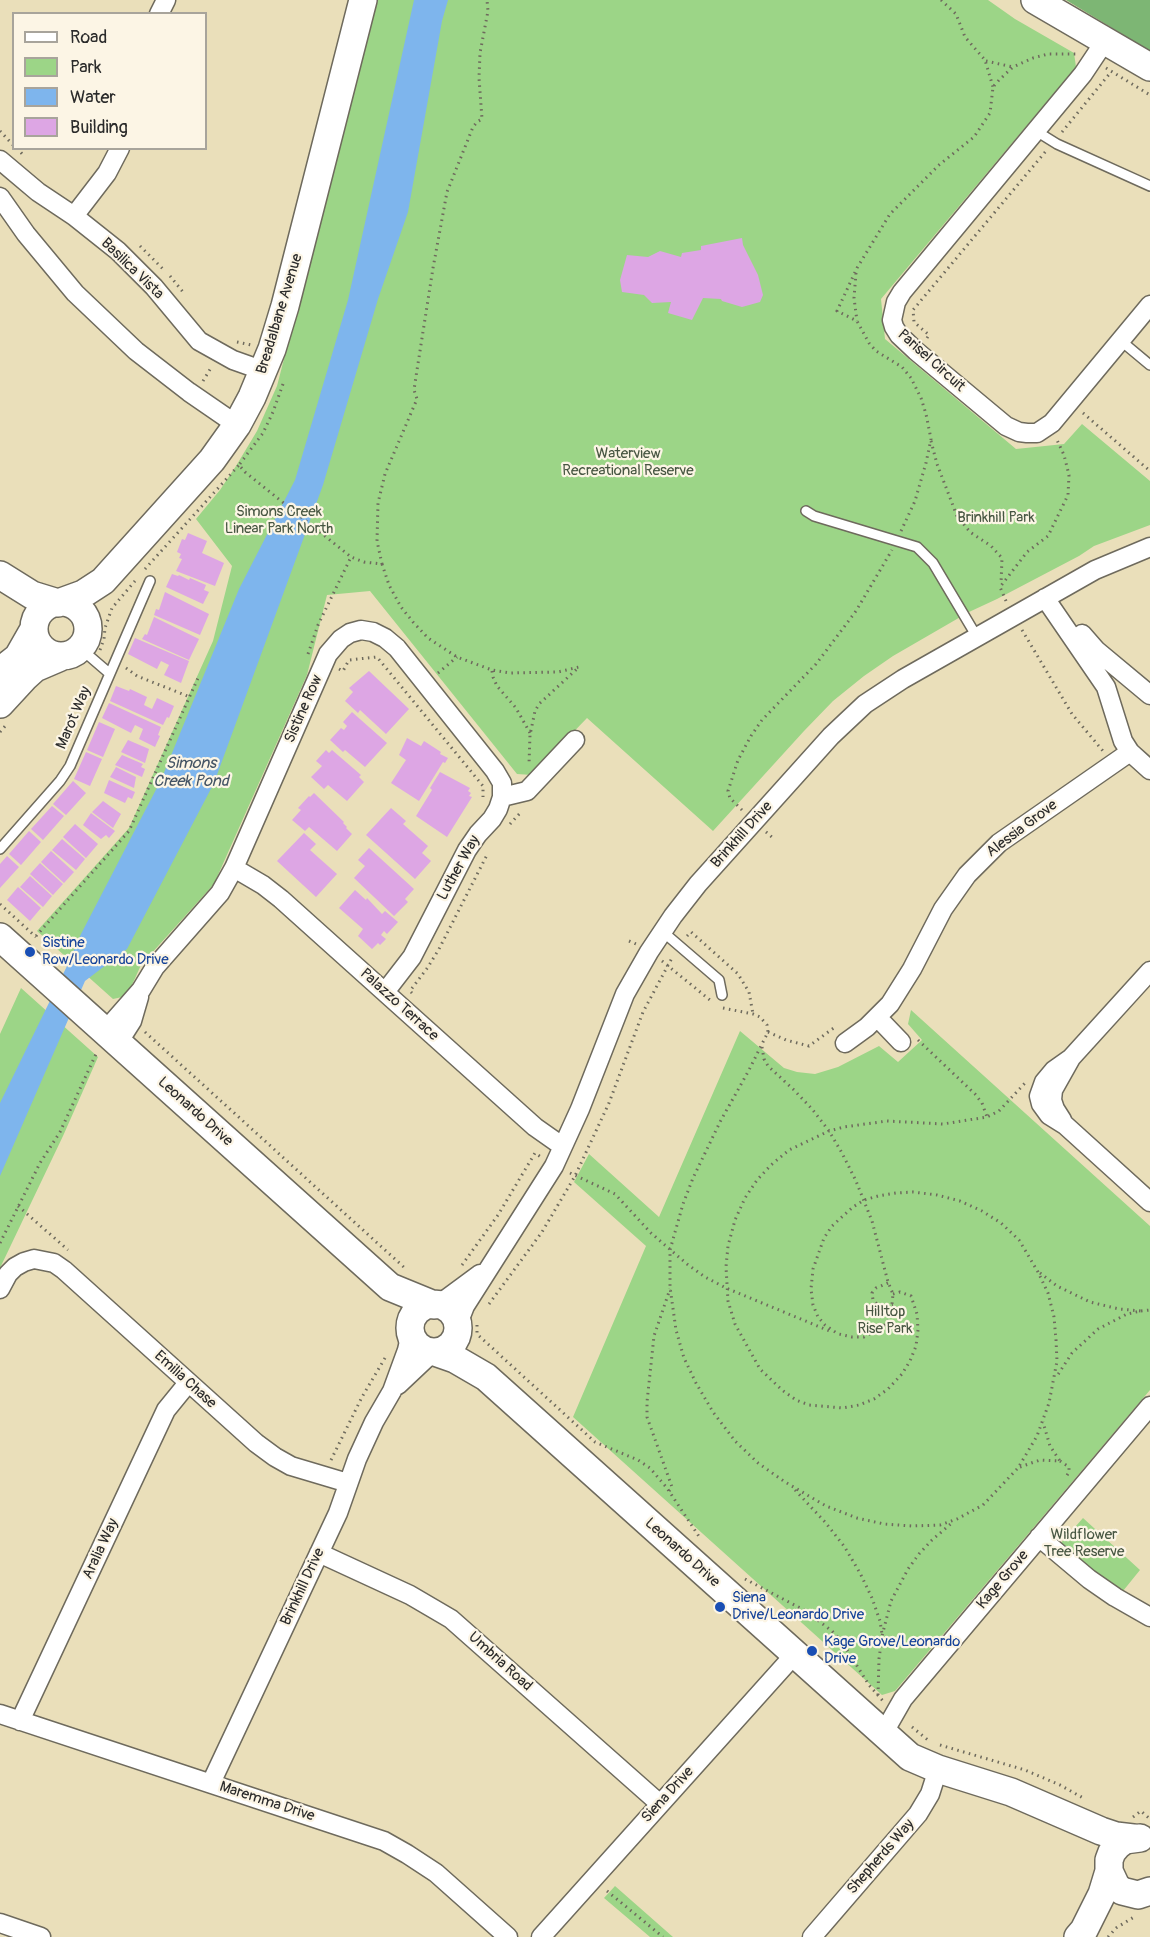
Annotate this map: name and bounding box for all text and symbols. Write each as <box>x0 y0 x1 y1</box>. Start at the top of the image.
legend <box>12 12 207 150</box>
text: Road <box>70 26 107 49</box>
text: Park <box>70 56 102 79</box>
text: Water <box>70 86 116 109</box>
text: Building <box>70 116 128 139</box>
street label: Basilica Vista <box>97 235 167 303</box>
street label: Breadalbane Avenue <box>253 252 307 376</box>
street label: Parisel Circuit <box>893 326 969 396</box>
park label: Waterview Recreational Reserve <box>562 445 694 480</box>
park label: Simons Creek Linear Park North <box>225 503 333 538</box>
park label: Brinkhill Park <box>957 509 1035 527</box>
street label: Sistine Row <box>281 672 327 746</box>
street label: Marot Way <box>53 684 95 752</box>
water label: Simons Creek Pond <box>153 754 229 792</box>
street label: Alessia Grove <box>983 796 1061 862</box>
street label: Brinkhill Drive <box>707 798 777 872</box>
street label: Luther Way <box>434 832 484 904</box>
place label: Sistine Row/Leonardo Drive <box>42 934 169 969</box>
marker: Sistine Row/Leonardo Drive <box>23 945 37 959</box>
street label: Palazzo Terrace <box>356 965 442 1045</box>
street label: Leonardo Drive <box>154 1074 236 1150</box>
park label: Hilltop Rise Park <box>858 1303 912 1338</box>
street label: Emilia Chase <box>150 1347 220 1413</box>
street label: Leonardo Drive <box>641 1515 723 1591</box>
street label: Aralia Way <box>79 1516 123 1582</box>
park label: Wildflower Tree Reserve <box>1044 1526 1124 1561</box>
street label: Brinkhill Drive <box>277 1545 329 1629</box>
street label: Kage Grove <box>973 1547 1033 1613</box>
place label: Siena Drive/Leonardo Drive <box>732 1589 864 1624</box>
marker: Siena Drive/Leonardo Drive <box>713 1600 727 1614</box>
street label: Umbria Road <box>464 1629 536 1695</box>
place label: Kage Grove/Leonardo Drive <box>824 1633 960 1668</box>
marker: Kage Grove/Leonardo Drive <box>805 1644 819 1658</box>
street label: Siena Drive <box>638 1763 698 1827</box>
street label: Maremma Drive <box>217 1778 317 1826</box>
street label: Shepherds Way <box>844 1816 918 1898</box>

